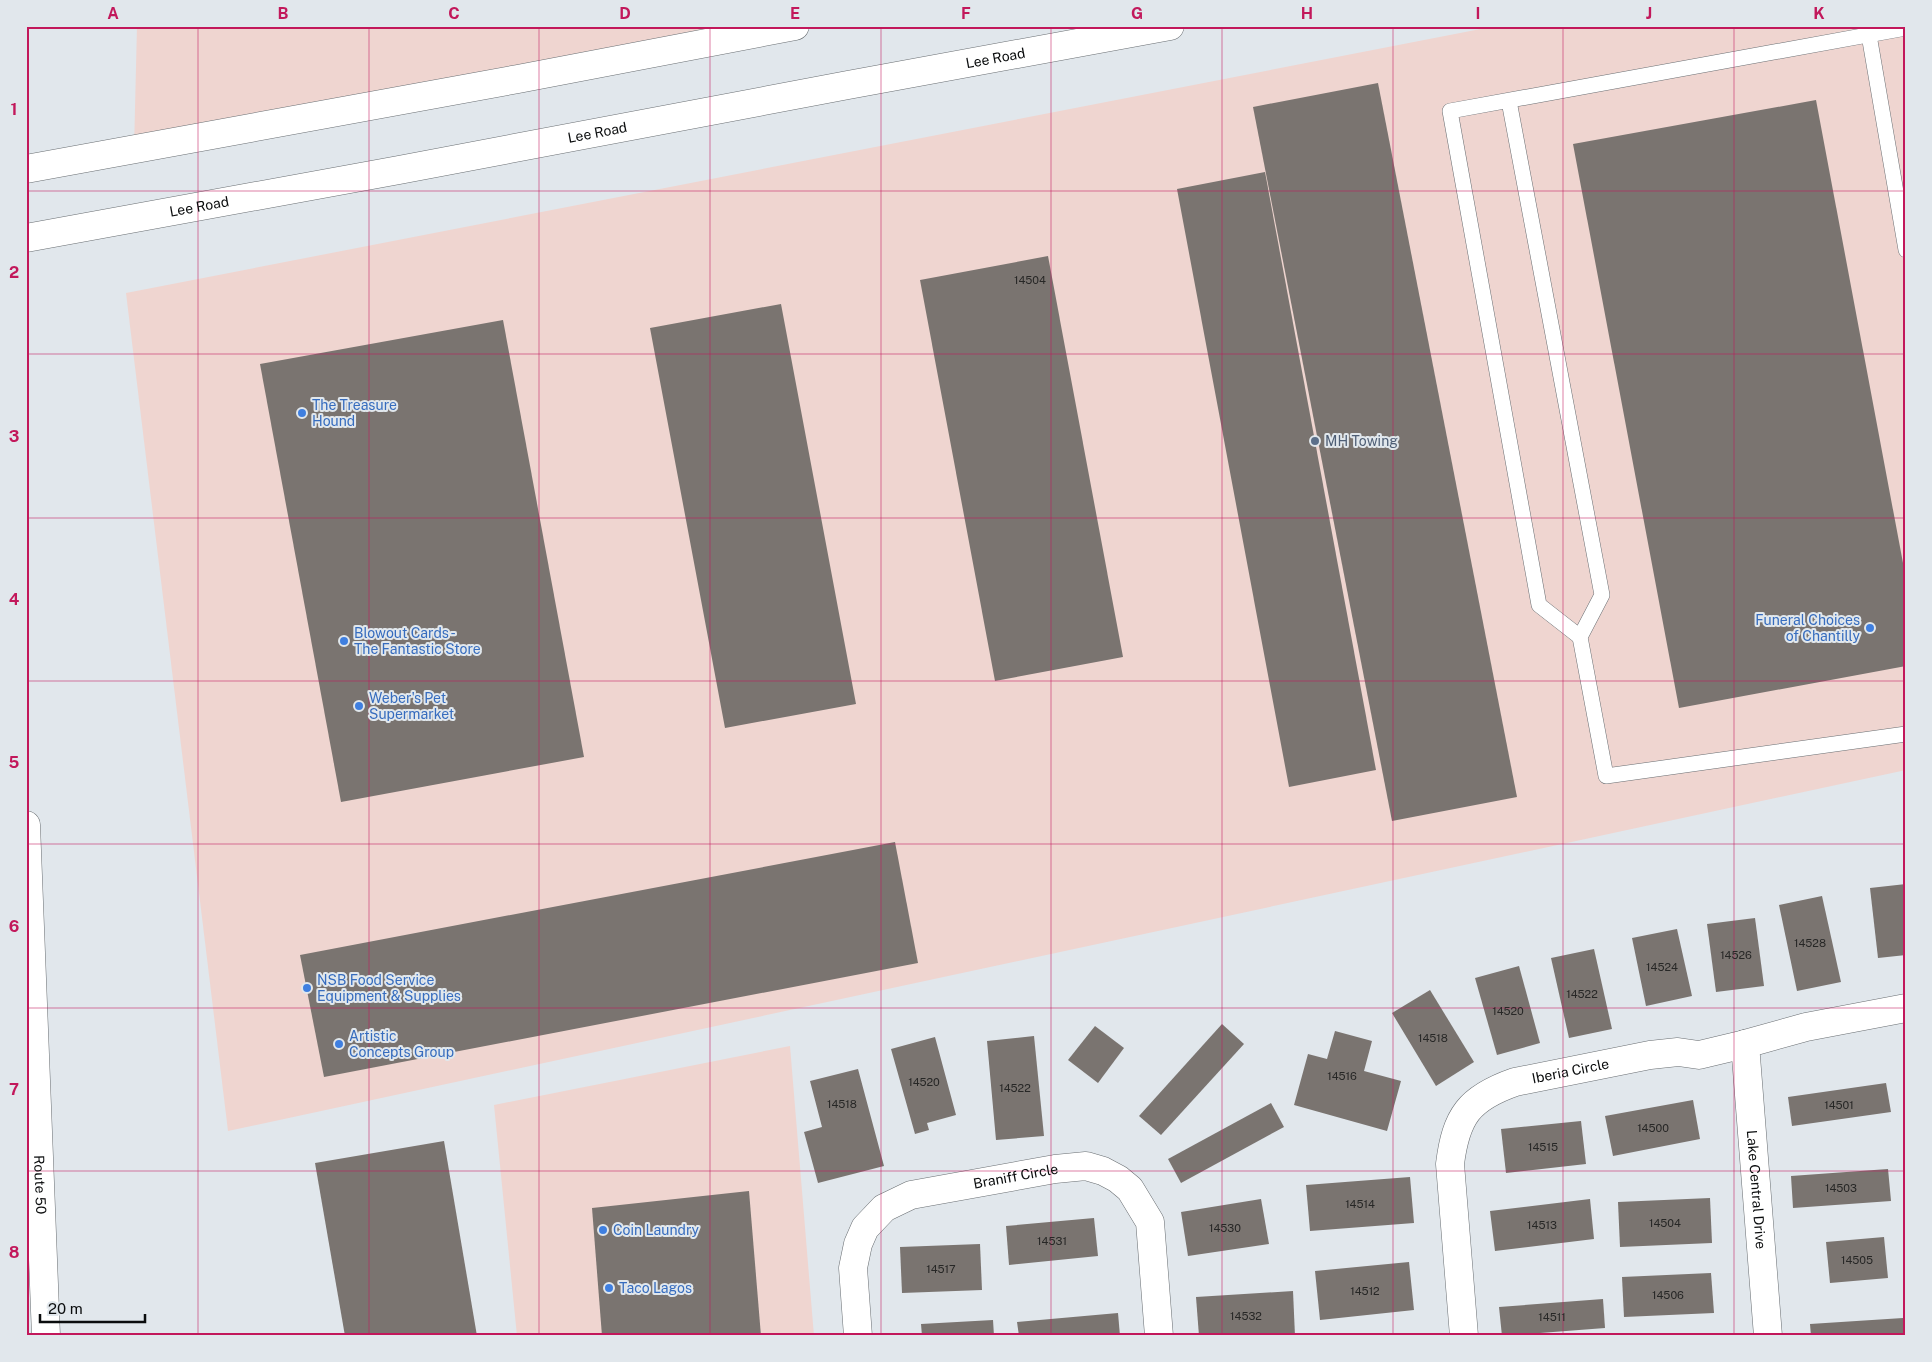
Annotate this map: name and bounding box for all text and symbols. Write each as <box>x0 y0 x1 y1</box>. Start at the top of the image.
text: A <box>107 4 119 23</box>
text: B <box>278 4 289 23</box>
text: C <box>448 4 460 23</box>
text: D <box>619 4 631 23</box>
text: E <box>790 4 800 23</box>
text: F <box>961 4 971 23</box>
text: G <box>1131 4 1143 23</box>
text: H <box>1301 4 1313 23</box>
text: I <box>1476 4 1480 23</box>
text: J <box>1646 4 1652 23</box>
text: K <box>1813 4 1825 23</box>
street label: Lee Road <box>964 45 1026 71</box>
text: 1 <box>11 100 17 119</box>
street label: Lee Road <box>566 119 628 146</box>
street label: Lee Road <box>168 193 230 220</box>
text: 2 <box>9 263 19 282</box>
house number: 14504 <box>1014 274 1046 286</box>
place label: The Treasure Hound <box>312 397 397 429</box>
marker: The Treasure Hound <box>296 407 308 419</box>
text: 3 <box>9 427 19 446</box>
place label: MH Towing <box>1325 433 1398 449</box>
marker: MH Towing <box>1309 435 1321 447</box>
text: 4 <box>9 590 20 609</box>
place label: Funeral Choices of Chantilly <box>1755 612 1861 644</box>
marker: Funeral Choices of Chantilly <box>1864 622 1876 634</box>
place label: Blowout Cards - The Fantastic Store <box>354 625 481 657</box>
marker: Blowout Cards - The Fantastic Store <box>338 635 350 647</box>
place label: Weber's Pet Supermarket <box>369 690 454 722</box>
marker: Weber's Pet Supermarket <box>353 700 365 712</box>
text: 5 <box>9 753 20 772</box>
text: 6 <box>9 917 19 936</box>
house number: 14528 <box>1794 937 1826 949</box>
house number: 14526 <box>1720 949 1752 961</box>
house number: 14524 <box>1646 961 1678 973</box>
place label: NSB Food Service Equipment & Supplies <box>317 972 461 1004</box>
marker: NSB Food Service Equipment & Supplies <box>301 982 313 994</box>
house number: 14522 <box>1566 988 1598 1000</box>
house number: 14520 <box>1492 1005 1524 1017</box>
place label: Artistic Concepts Group <box>349 1028 454 1060</box>
house number: 14518 <box>1418 1032 1448 1044</box>
marker: Artistic Concepts Group <box>333 1038 345 1050</box>
street label: Iberia Circle <box>1531 1055 1611 1086</box>
house number: 14516 <box>1327 1070 1357 1082</box>
house number: 14520 <box>908 1076 940 1088</box>
text: 7 <box>9 1080 19 1099</box>
house number: 14522 <box>999 1082 1031 1094</box>
house number: 14518 <box>827 1098 857 1110</box>
house number: 14501 <box>1824 1099 1854 1111</box>
house number: 14500 <box>1637 1122 1669 1134</box>
street label: Lake Central Drive <box>1744 1129 1769 1250</box>
house number: 14515 <box>1528 1141 1558 1153</box>
street label: Route 50 <box>31 1155 49 1215</box>
street label: Braniff Circle <box>972 1161 1059 1192</box>
house number: 14503 <box>1825 1182 1857 1194</box>
house number: 14514 <box>1345 1198 1375 1210</box>
house number: 14504 <box>1649 1217 1681 1229</box>
house number: 14513 <box>1527 1219 1557 1231</box>
place label: Coin Laundry <box>613 1222 700 1238</box>
house number: 14530 <box>1209 1222 1241 1234</box>
marker: Coin Laundry <box>597 1224 609 1236</box>
house number: 14531 <box>1037 1235 1067 1247</box>
text: 8 <box>9 1243 20 1262</box>
house number: 14505 <box>1841 1254 1873 1266</box>
house number: 14517 <box>926 1263 956 1275</box>
place label: Taco Lagos <box>619 1280 692 1296</box>
marker: Taco Lagos <box>603 1282 615 1294</box>
house number: 14512 <box>1350 1285 1380 1297</box>
house number: 14506 <box>1652 1289 1684 1301</box>
scale bar <box>40 1292 145 1324</box>
text: 20 m <box>48 1300 83 1317</box>
house number: 14532 <box>1230 1310 1262 1322</box>
house number: 14511 <box>1538 1311 1566 1323</box>

